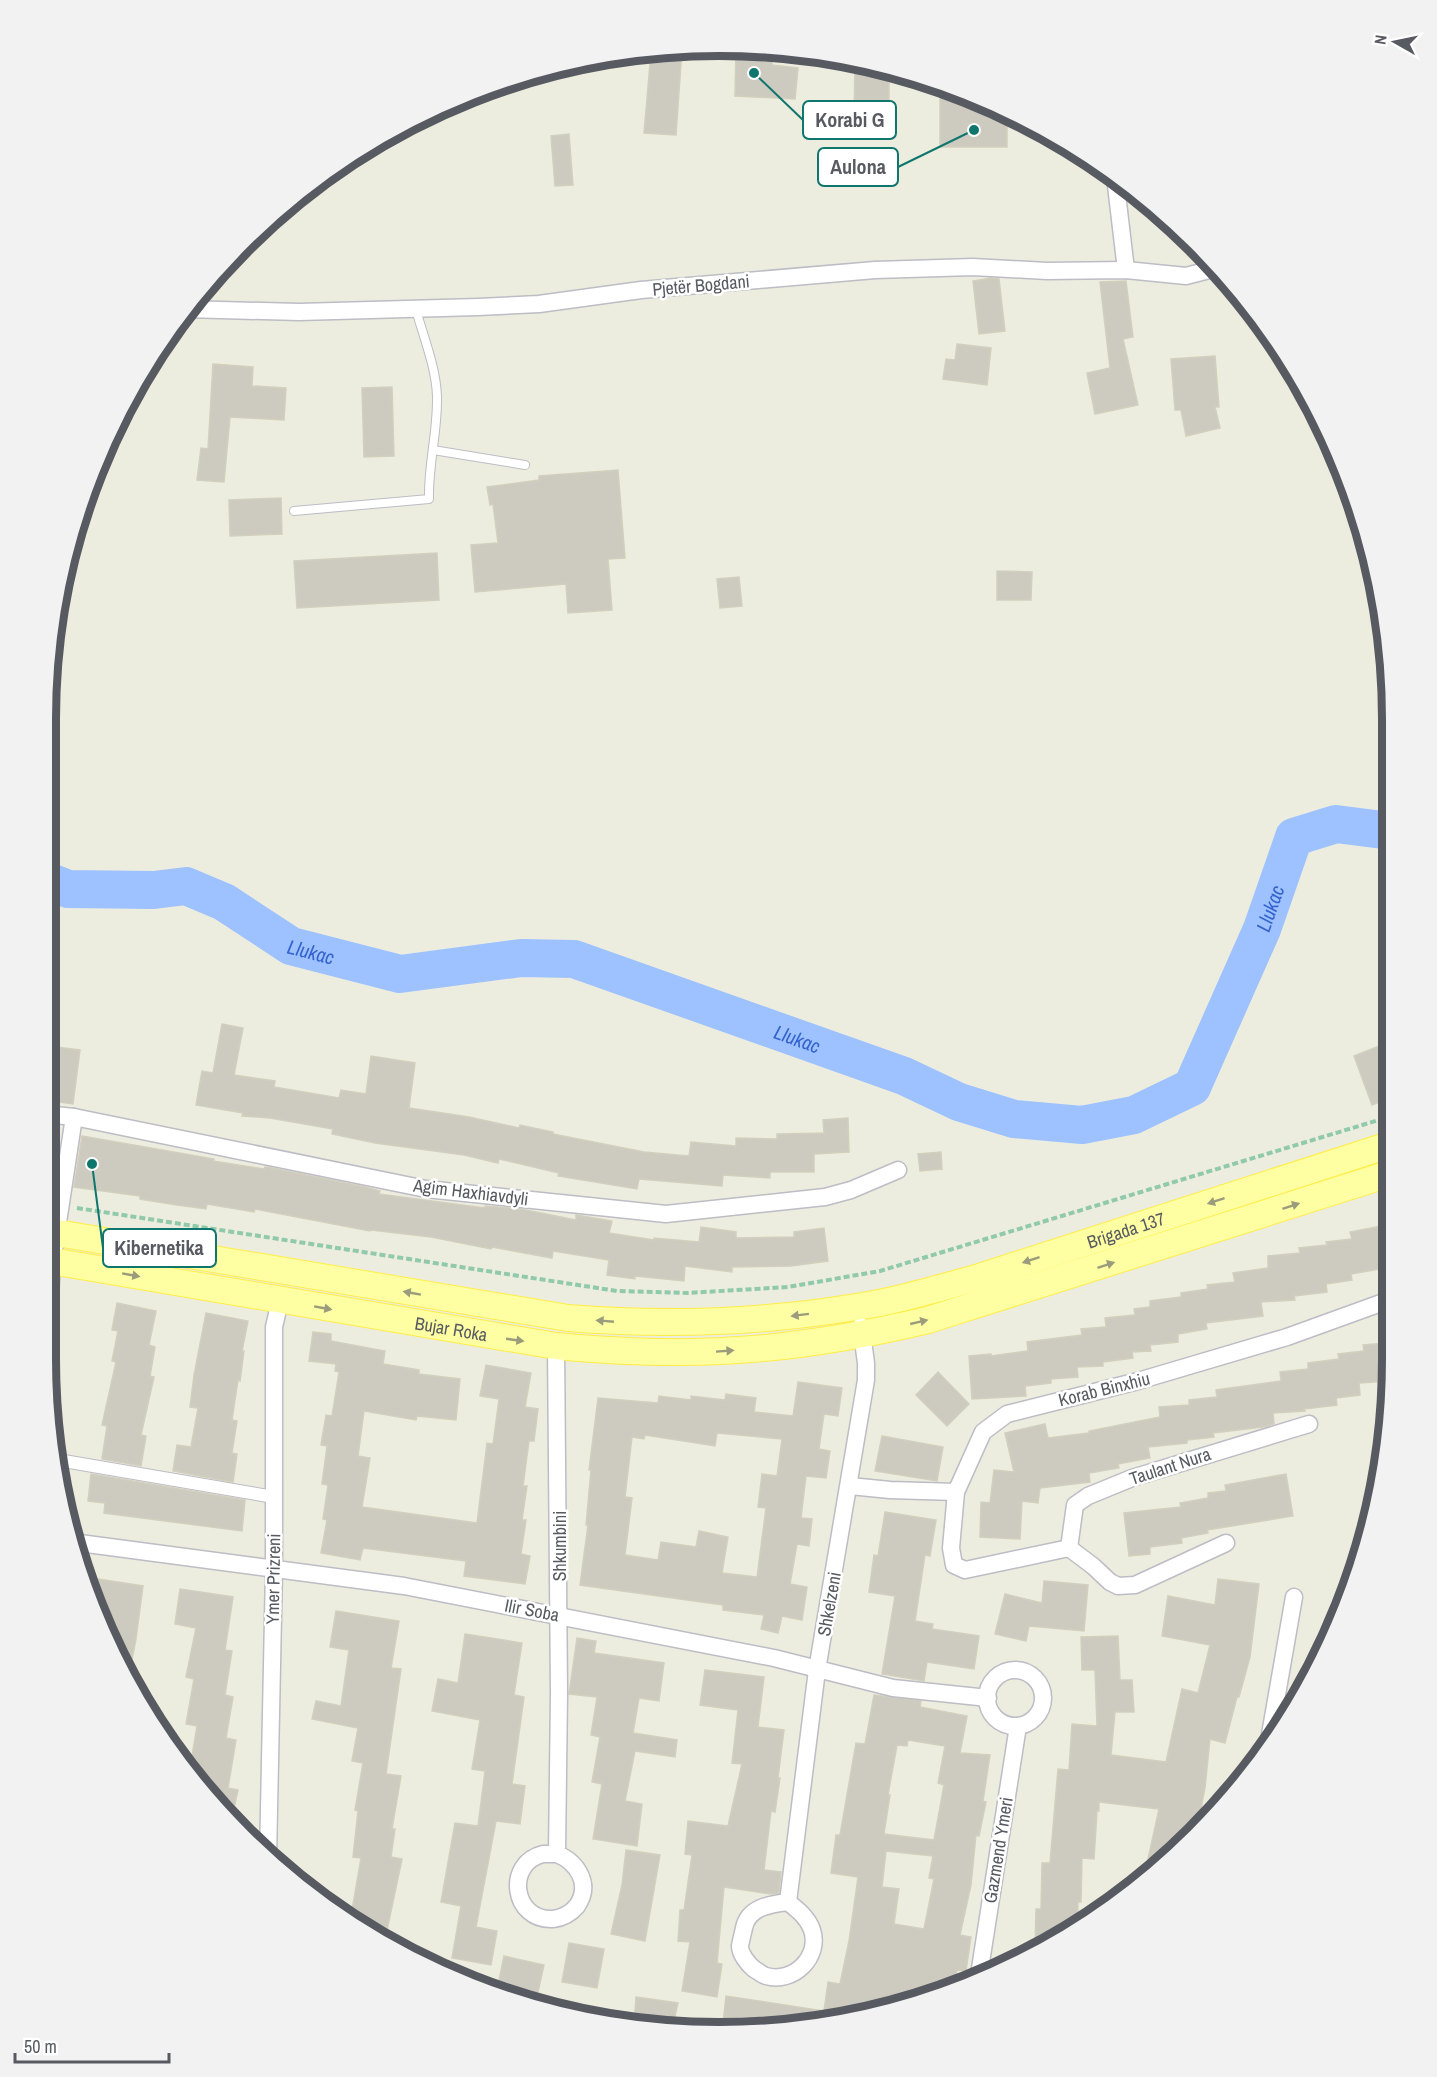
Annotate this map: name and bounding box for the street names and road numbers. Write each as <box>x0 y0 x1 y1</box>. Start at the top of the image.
street label: Pjetër Bogdani <box>651 268 751 302</box>
street label: Agim Haxhiavdyli <box>411 1172 530 1211</box>
street label: Brigada 137 <box>1084 1206 1168 1254</box>
street label: Bujar Roka <box>413 1310 489 1347</box>
street label: Korab Binxhiu <box>1056 1366 1152 1412</box>
street label: Taulant Nura <box>1126 1441 1214 1491</box>
street label: Shkumbini <box>547 1511 572 1581</box>
street label: Ymer Prizreni <box>260 1533 286 1625</box>
street label: Shkelzeni <box>811 1570 847 1638</box>
street label: Ilir Soba <box>503 1592 561 1628</box>
street label: Gazmend Ymeri <box>977 1795 1019 1905</box>

